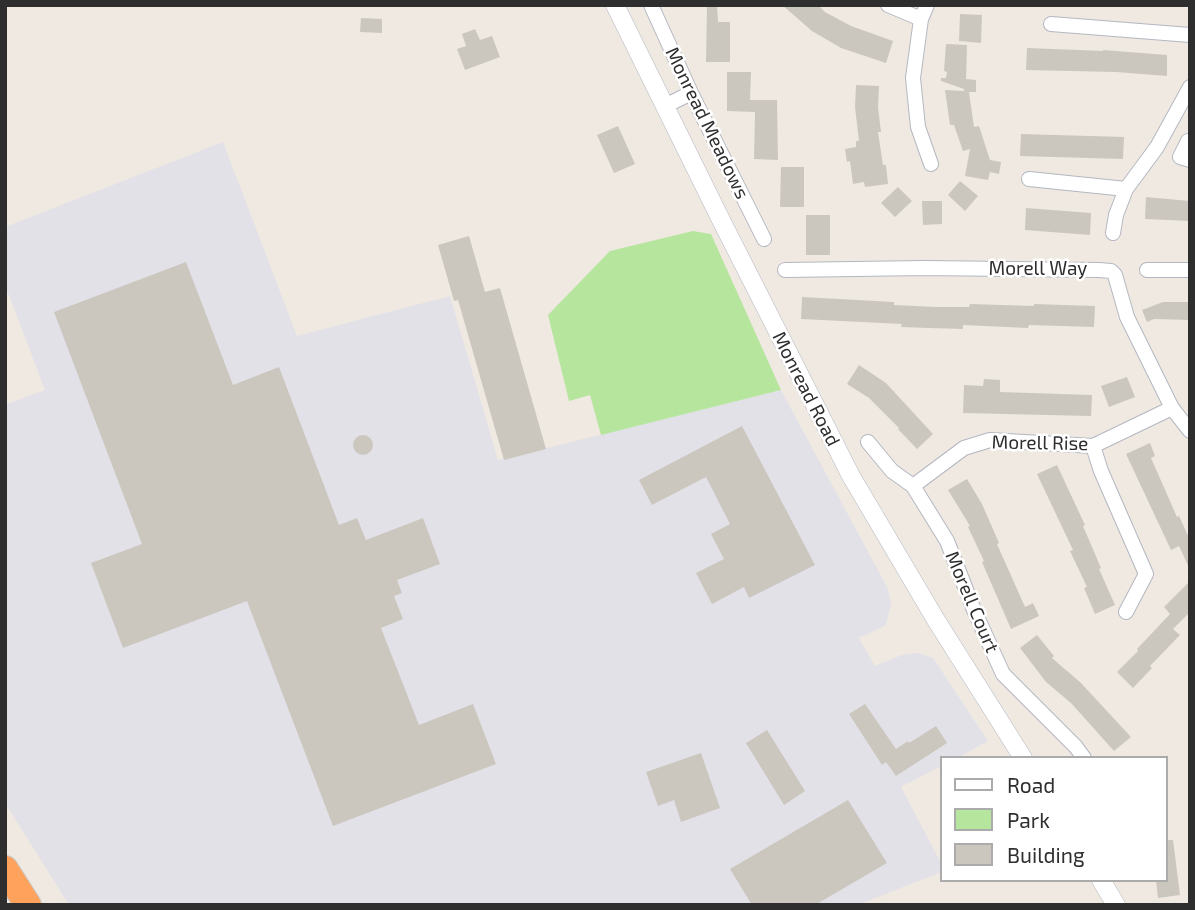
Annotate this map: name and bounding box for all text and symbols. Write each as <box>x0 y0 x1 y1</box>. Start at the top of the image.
street label: Monread Meadows <box>660 43 754 203</box>
street label: Morell Way <box>989 258 1087 280</box>
street label: Monread Road <box>767 328 845 450</box>
street label: Morell Rise <box>991 431 1089 455</box>
street label: Morell Court <box>940 548 1004 656</box>
legend <box>940 756 1167 882</box>
text: Road <box>1007 772 1055 797</box>
text: Park <box>1007 807 1050 832</box>
text: Building <box>1007 842 1085 867</box>

